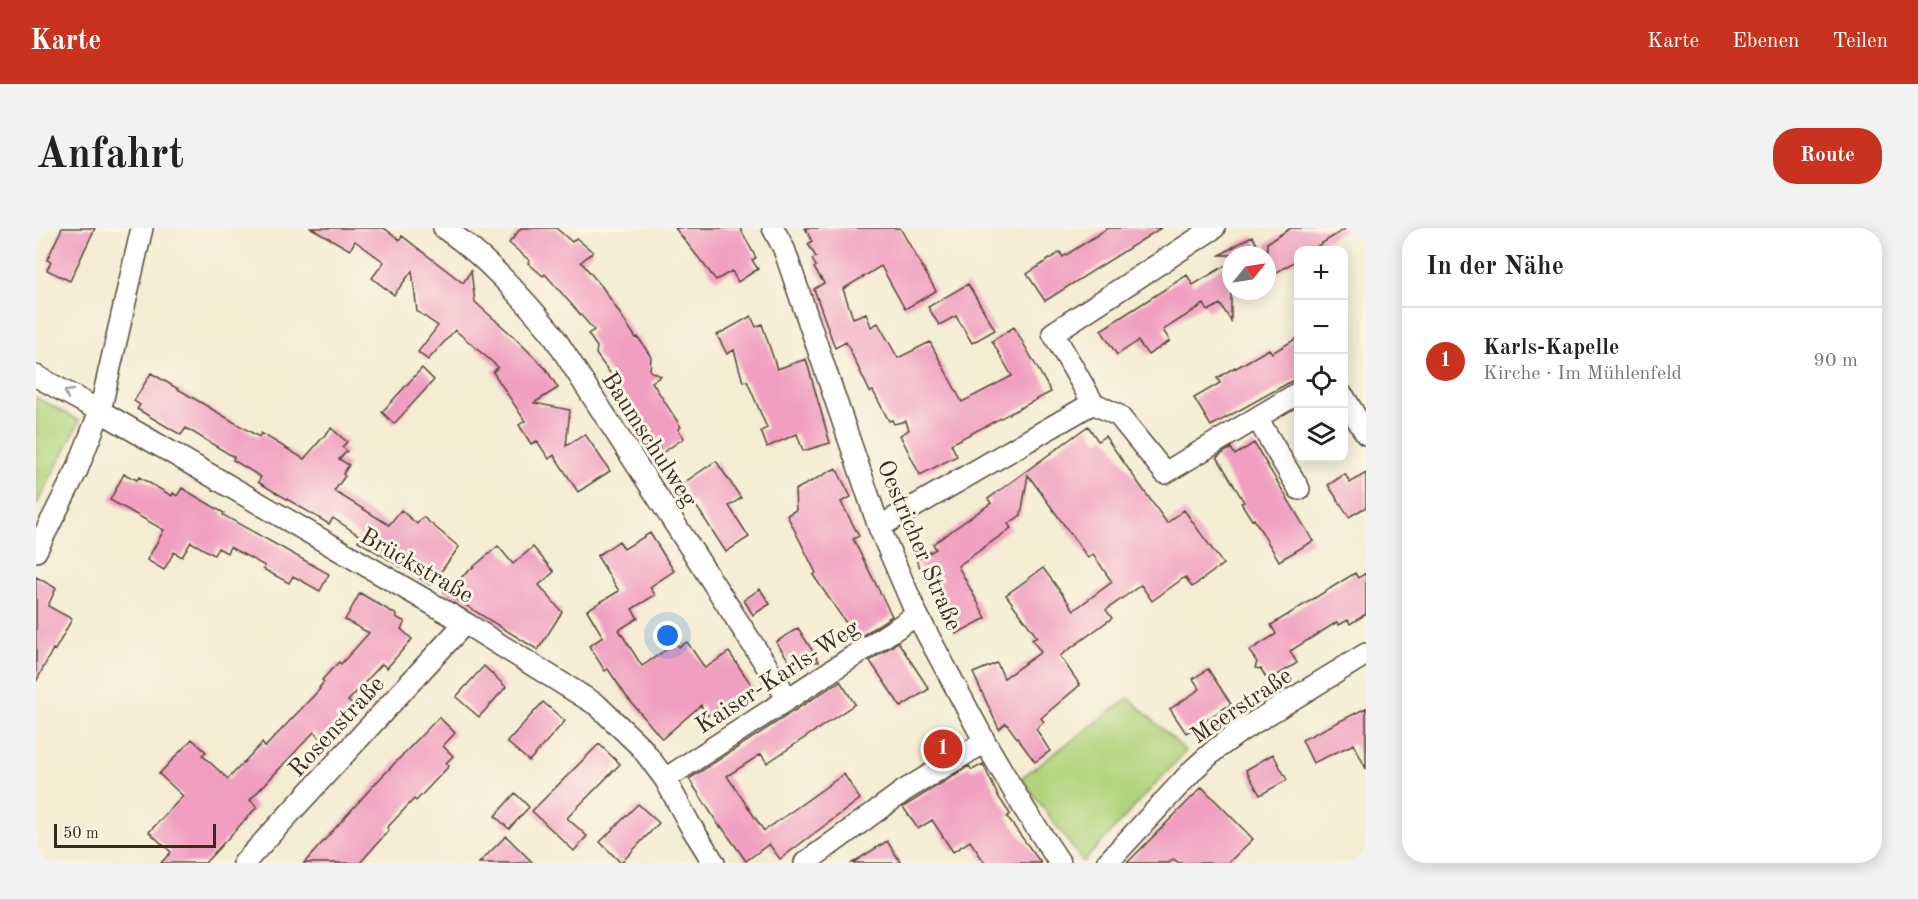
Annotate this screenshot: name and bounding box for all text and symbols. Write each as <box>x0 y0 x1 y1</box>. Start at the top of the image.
text: Karte <box>30 28 101 56</box>
text: Karte <box>1647 31 1699 52</box>
text: Ebenen <box>1732 31 1799 52</box>
text: Teilen <box>1832 31 1888 52</box>
button: Route <box>1773 128 1882 184</box>
text: Anfahrt <box>36 135 184 177</box>
north arrow <box>1222 246 1276 300</box>
map controls <box>1294 246 1348 462</box>
button: + <box>1294 246 1348 300</box>
text: In der Nähe <box>1426 254 1564 280</box>
button: − <box>1294 300 1348 354</box>
text: Karls-Kapelle <box>1483 337 1619 359</box>
text: 1 <box>1440 351 1451 371</box>
text: 90 m <box>1813 351 1858 371</box>
button: locate <box>1294 354 1348 408</box>
text: Kirche · Im Mühlenfeld <box>1483 364 1682 384</box>
street label: Baumschulweg <box>596 369 701 512</box>
one-way arrow <box>64 389 74 400</box>
button: layers <box>1294 408 1348 462</box>
street label: Oestricher Straße <box>871 457 965 635</box>
street label: Brückstraße <box>355 525 477 609</box>
street label: Kaiser-Karls-Weg <box>692 616 864 739</box>
your location <box>653 621 682 650</box>
street label: Meerstraße <box>1187 664 1297 749</box>
street label: Rosenstraße <box>285 672 390 782</box>
pin: 1 <box>924 726 962 772</box>
scale bar <box>54 821 216 848</box>
text: 50 m <box>63 826 99 842</box>

